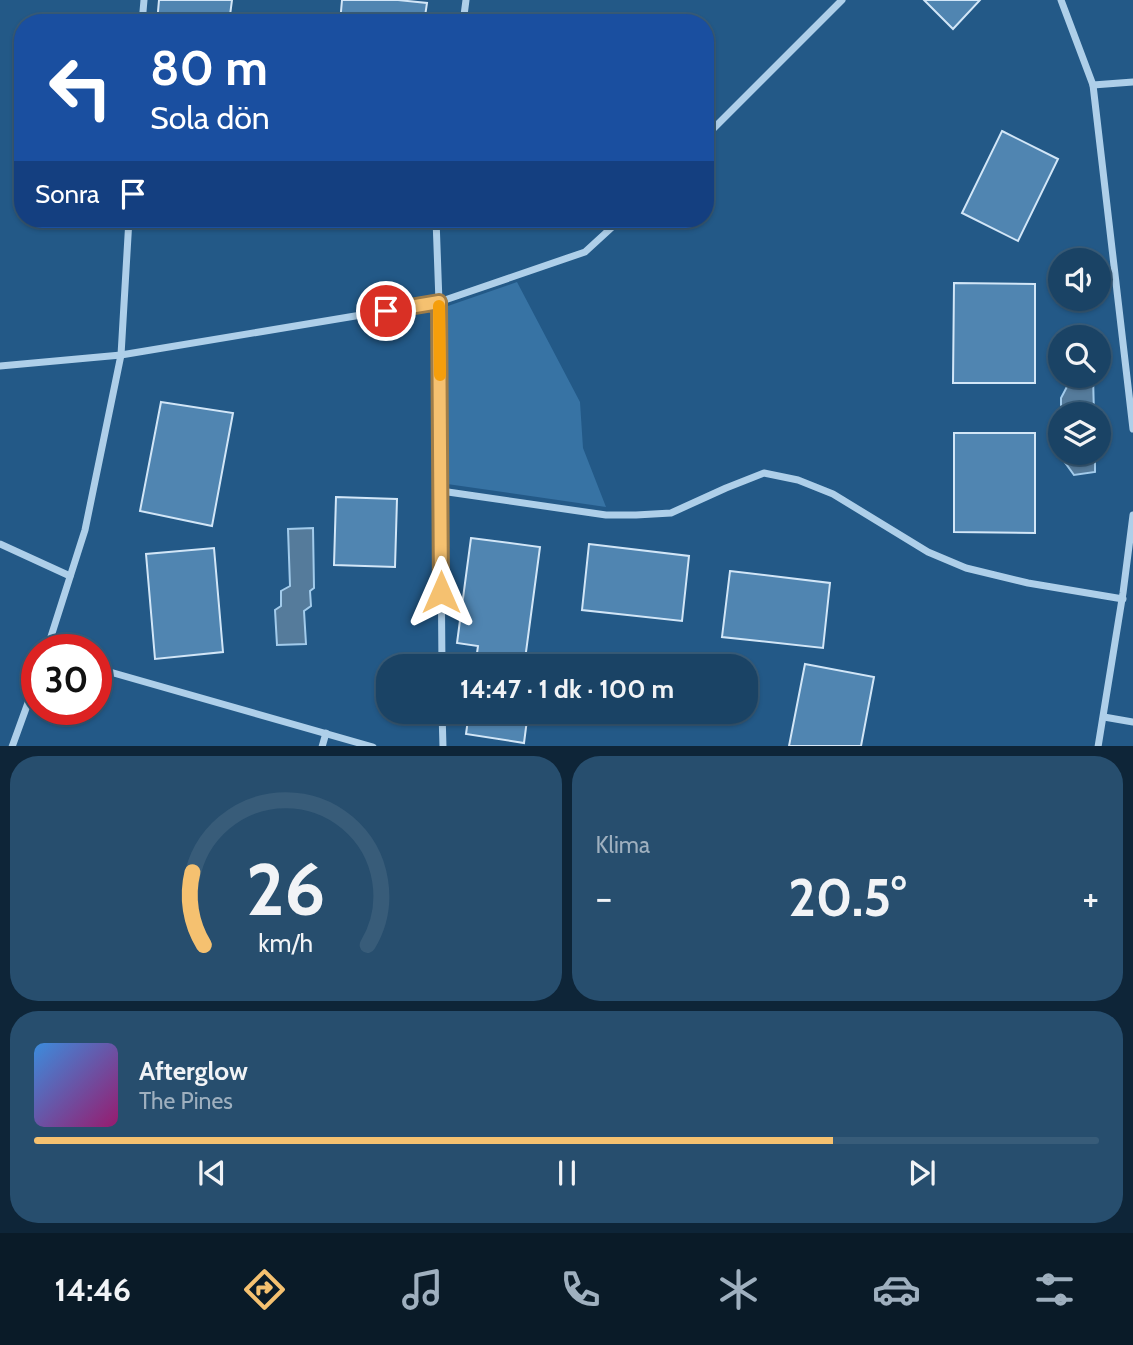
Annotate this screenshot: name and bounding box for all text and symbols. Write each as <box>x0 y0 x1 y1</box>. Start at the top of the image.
text: 80 m <box>150 38 268 97</box>
icon: left <box>35 42 126 133</box>
text: Sola dön <box>150 98 270 137</box>
icon: arrive <box>114 175 152 213</box>
text: Sonra <box>35 178 100 210</box>
map controls <box>1048 248 1111 465</box>
button: sound <box>1048 248 1111 311</box>
pin <box>356 281 416 341</box>
icon: arrive <box>367 292 405 330</box>
button: search <box>1048 325 1111 388</box>
button: layers <box>1048 402 1111 465</box>
position arrow <box>404 555 478 629</box>
speed limit sign: 30 <box>21 634 112 725</box>
text: 14:47 · 1 dk · 100 m <box>460 673 674 705</box>
text: Klima <box>596 831 650 859</box>
text: 26 <box>246 845 325 933</box>
text: 20.5° <box>788 866 906 929</box>
text: − <box>596 874 612 921</box>
text: + <box>1082 874 1099 921</box>
text: km/h <box>258 927 313 957</box>
text: Afterglow <box>139 1055 248 1087</box>
text: The Pines <box>139 1087 233 1115</box>
icon: previous <box>193 1154 231 1192</box>
icon: pause <box>548 1154 586 1192</box>
icon: next <box>903 1154 941 1192</box>
icon: directions <box>240 1265 289 1314</box>
icon: music <box>398 1265 447 1314</box>
icon: phone <box>556 1265 605 1314</box>
icon: climate <box>714 1265 763 1314</box>
icon: car <box>872 1265 921 1314</box>
icon: filters <box>1030 1265 1079 1314</box>
text: 14:46 <box>54 1270 131 1309</box>

